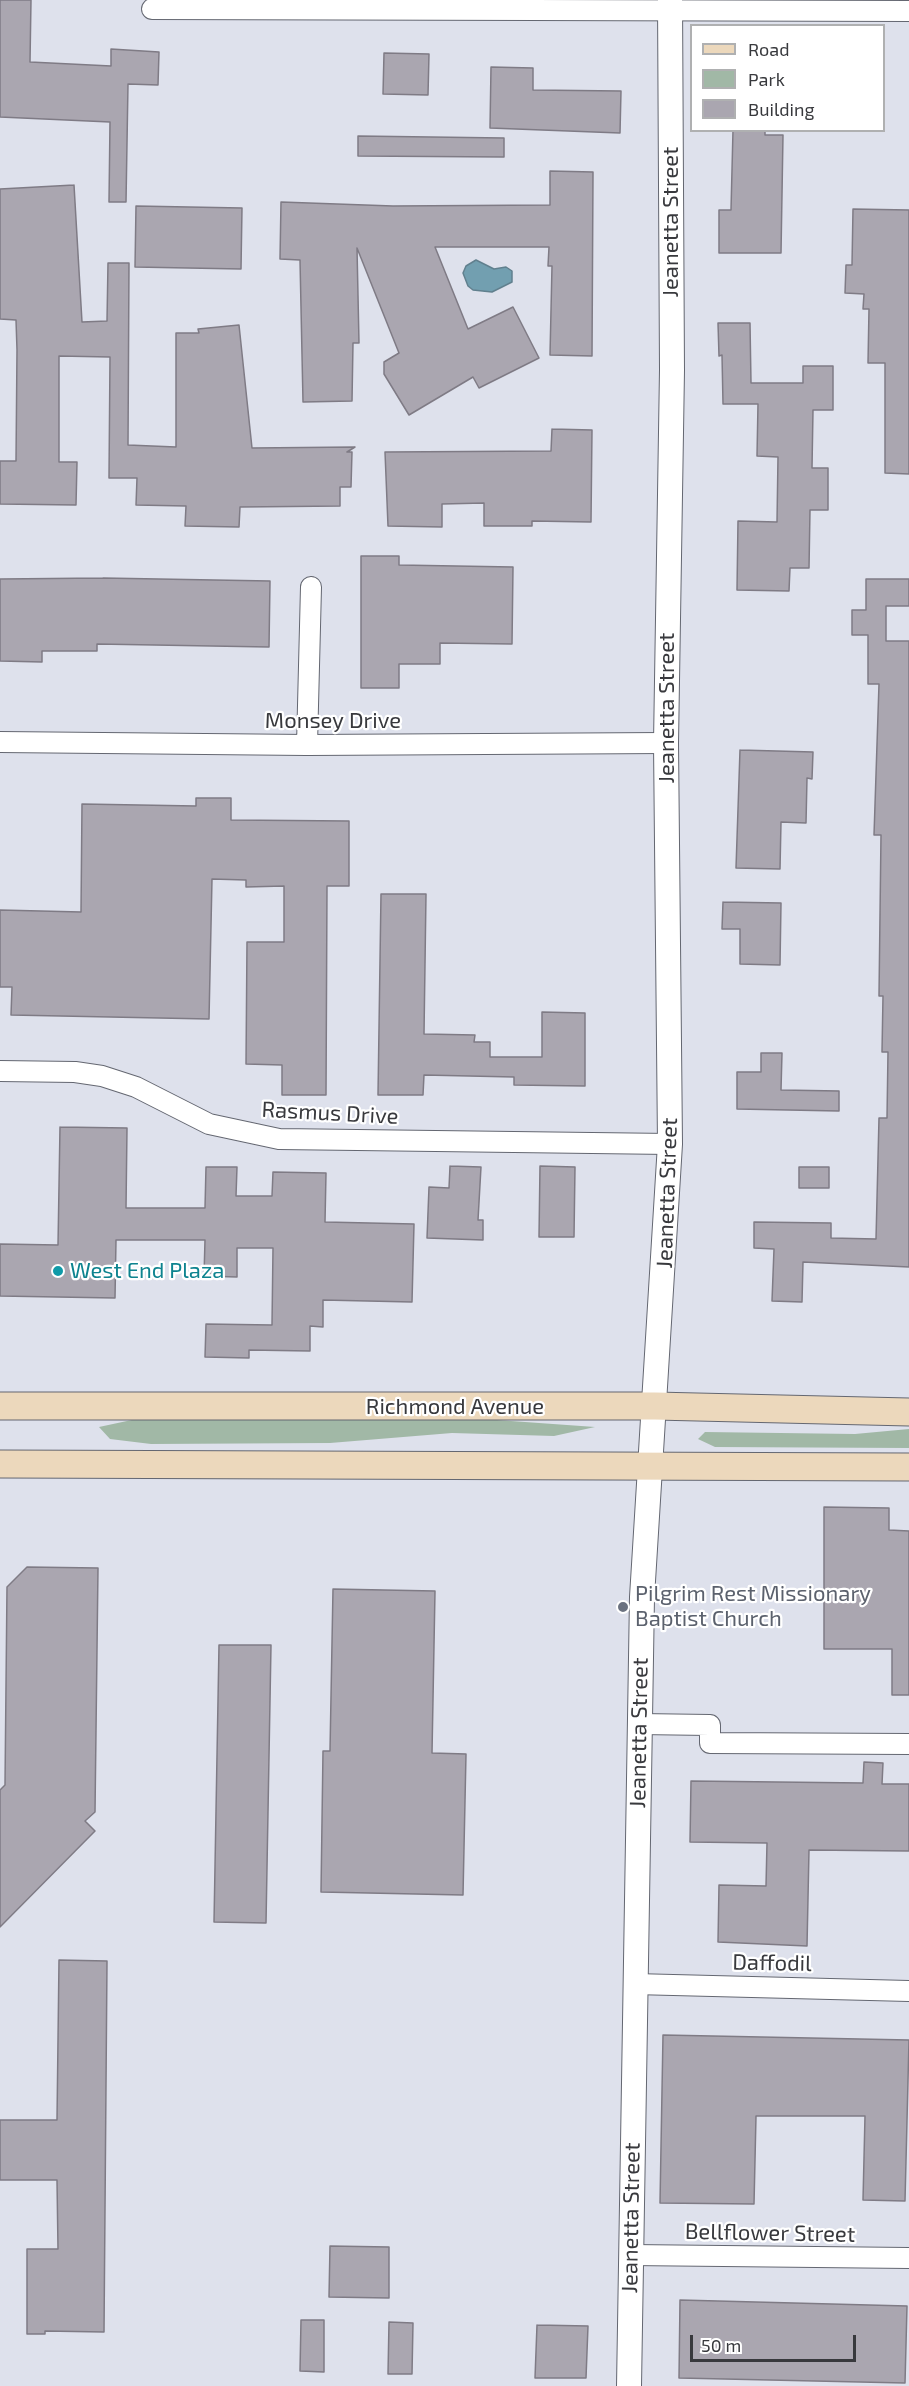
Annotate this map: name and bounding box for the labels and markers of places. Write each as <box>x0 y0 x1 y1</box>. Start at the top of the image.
place label: West End Plaza <box>70 1258 224 1284</box>
marker: West End Plaza <box>51 1264 65 1278</box>
place label: Pilgrim Rest Missionary Baptist Church <box>635 1581 871 1633</box>
marker: Pilgrim Rest Missionary Baptist Church <box>616 1600 630 1614</box>

